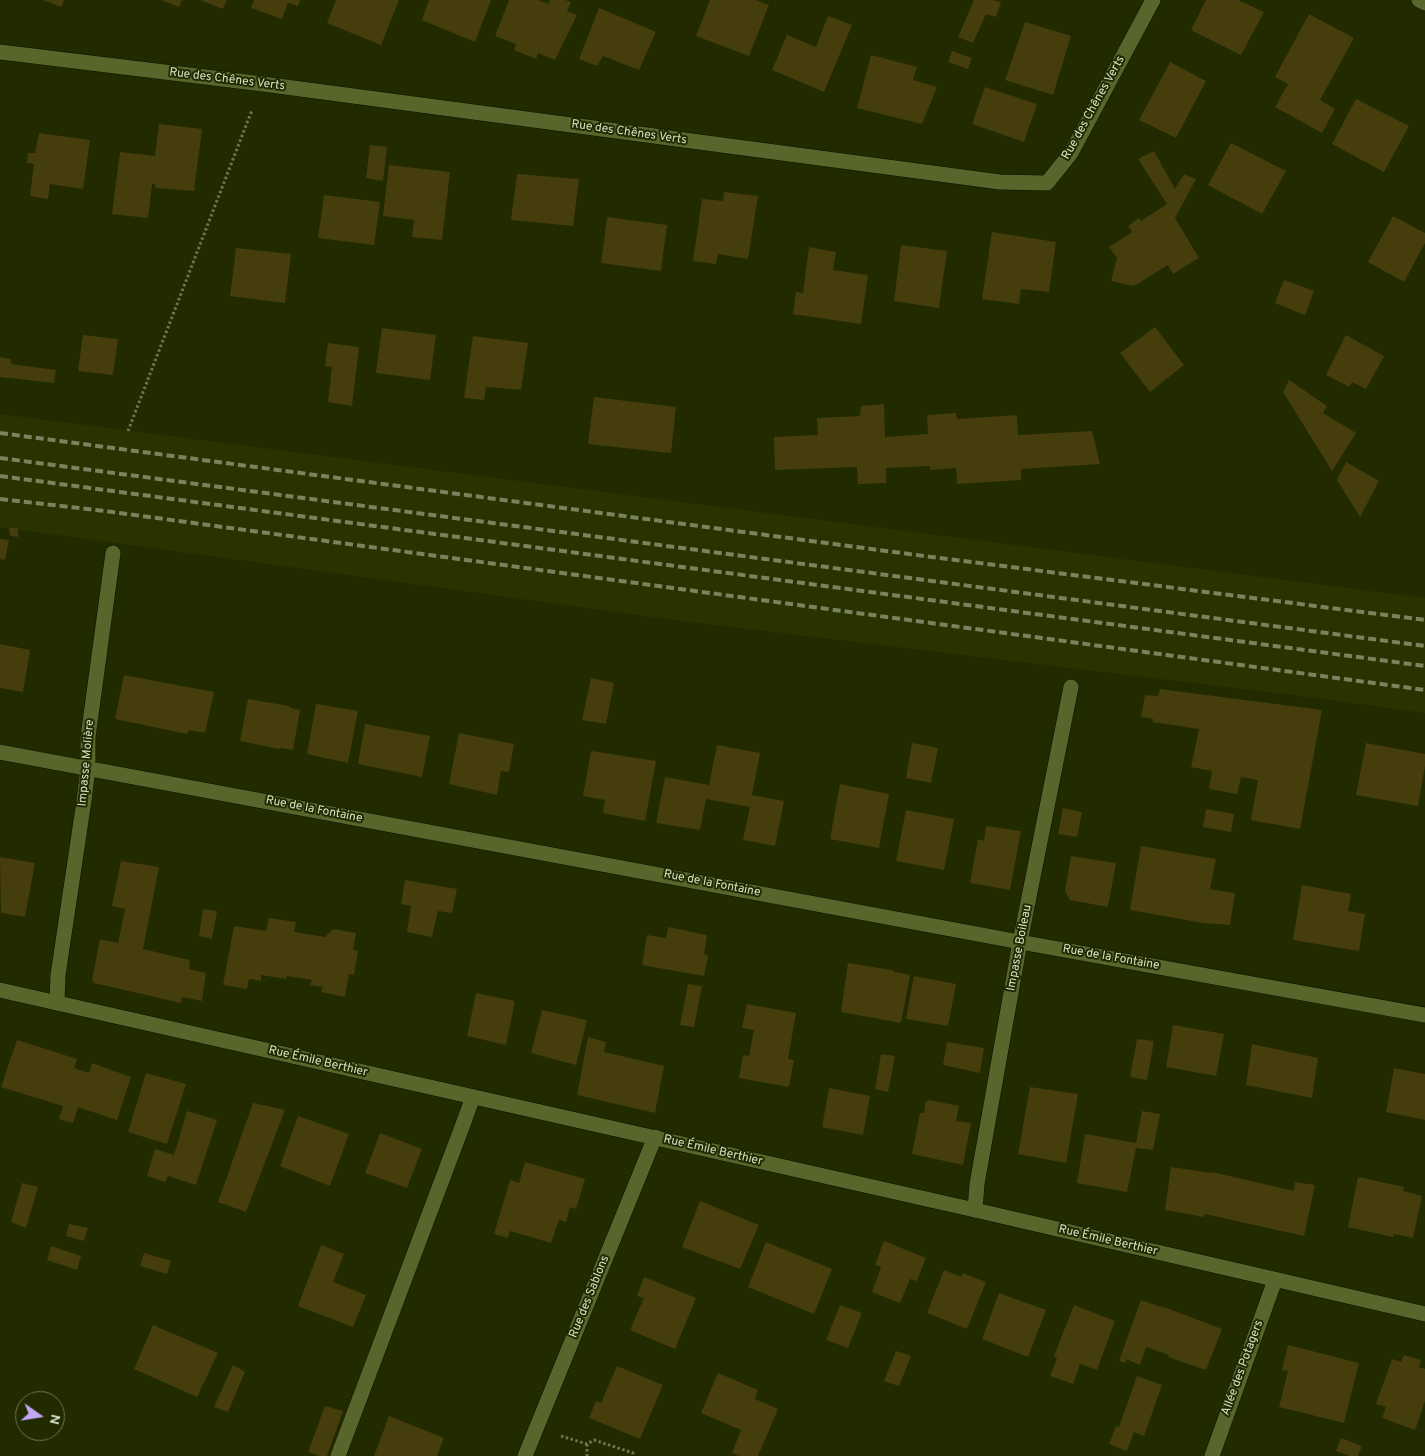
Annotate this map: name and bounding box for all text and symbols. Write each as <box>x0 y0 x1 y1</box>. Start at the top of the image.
street label: Rue des Chênes Verts <box>1059 54 1129 162</box>
street label: Rue des Chênes Verts <box>168 66 286 94</box>
street label: Rue des Chênes Verts <box>570 118 688 148</box>
street label: Impasse Molière <box>76 719 98 807</box>
street label: Rue de la Fontaine <box>264 794 364 826</box>
street label: Rue de la Fontaine <box>662 868 762 900</box>
street label: Impasse Boileau <box>1005 904 1035 992</box>
street label: Rue de la Fontaine <box>1061 942 1161 974</box>
street label: Rue Émile Berthier <box>267 1044 369 1080</box>
street label: Rue Émile Berthier <box>662 1133 764 1169</box>
street label: Rue Émile Berthier <box>1057 1223 1159 1259</box>
street label: Rue des Sablons <box>567 1254 613 1340</box>
street label: Allée des Potagers <box>1219 1318 1267 1418</box>
north arrow <box>15 1391 65 1441</box>
text: N <box>45 1412 64 1426</box>

